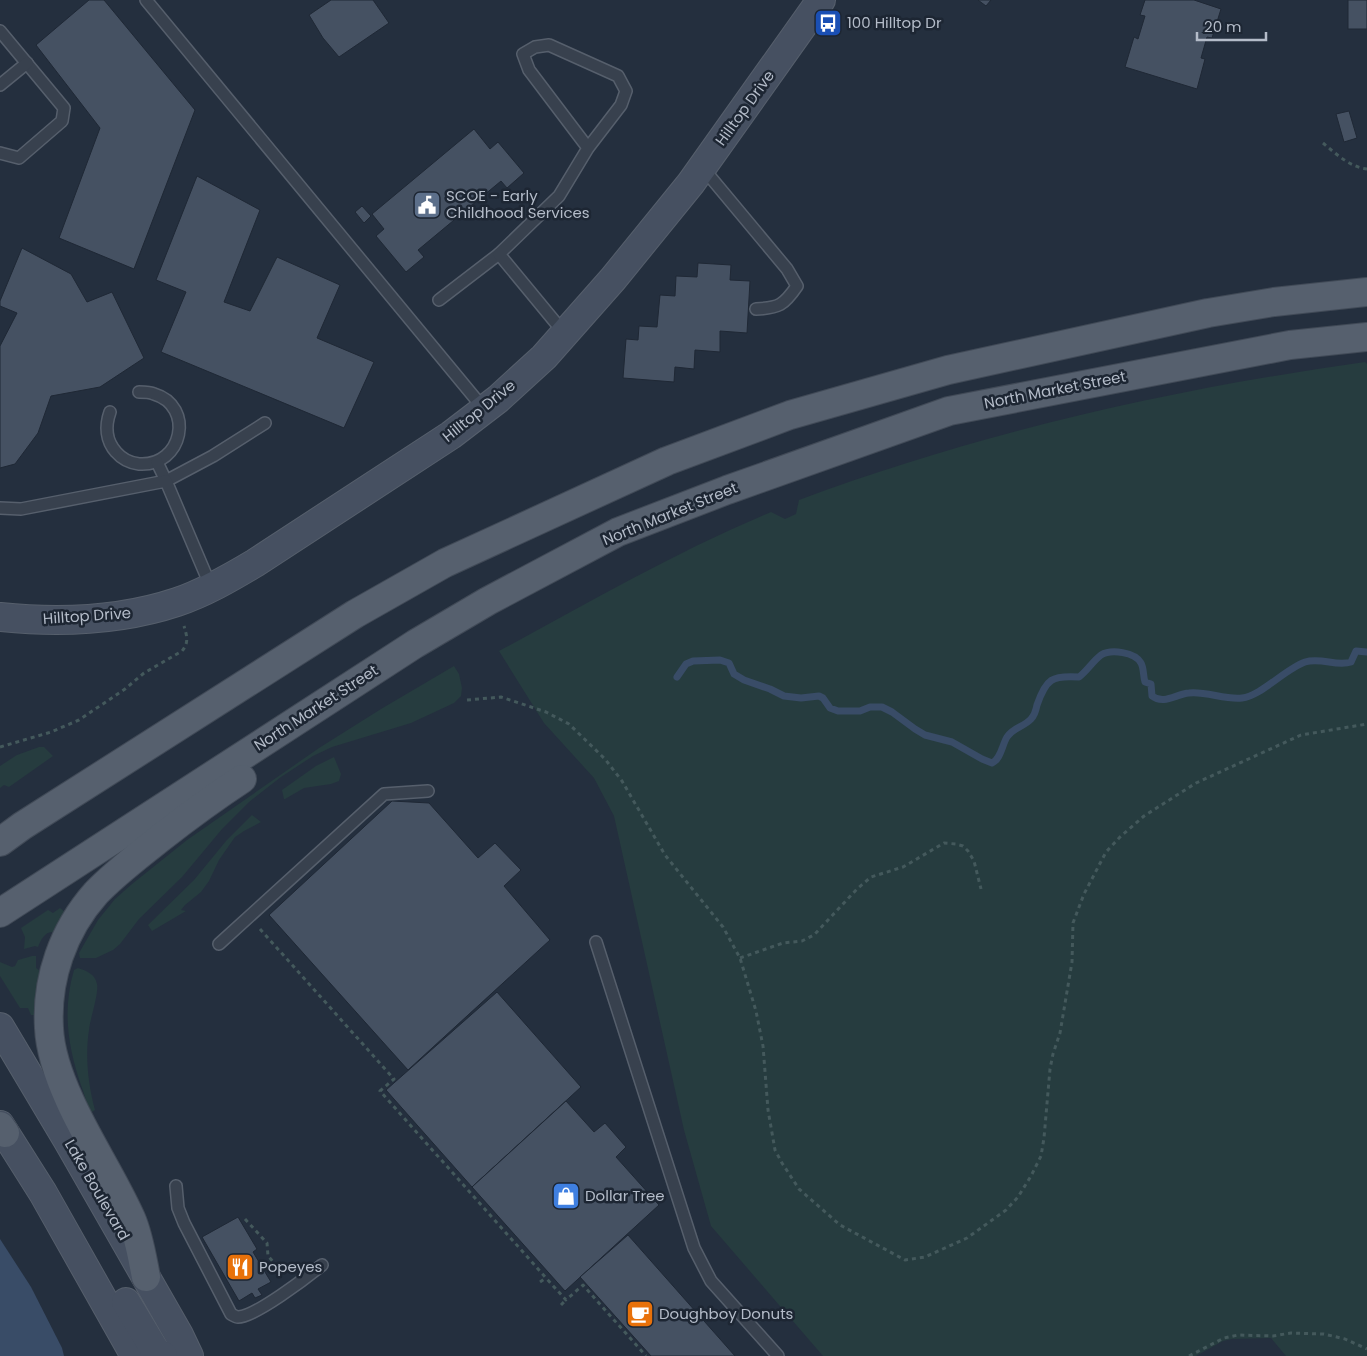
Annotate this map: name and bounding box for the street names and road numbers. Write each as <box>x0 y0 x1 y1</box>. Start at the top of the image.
street label: Hilltop Drive <box>710 66 779 150</box>
street label: North Market Street <box>982 365 1128 414</box>
street label: Hilltop Drive <box>438 375 520 447</box>
street label: North Market Street <box>599 477 740 550</box>
street label: Hilltop Drive <box>42 602 132 629</box>
street label: North Market Street <box>250 660 382 756</box>
street label: Lake Boulevard <box>60 1135 135 1244</box>

